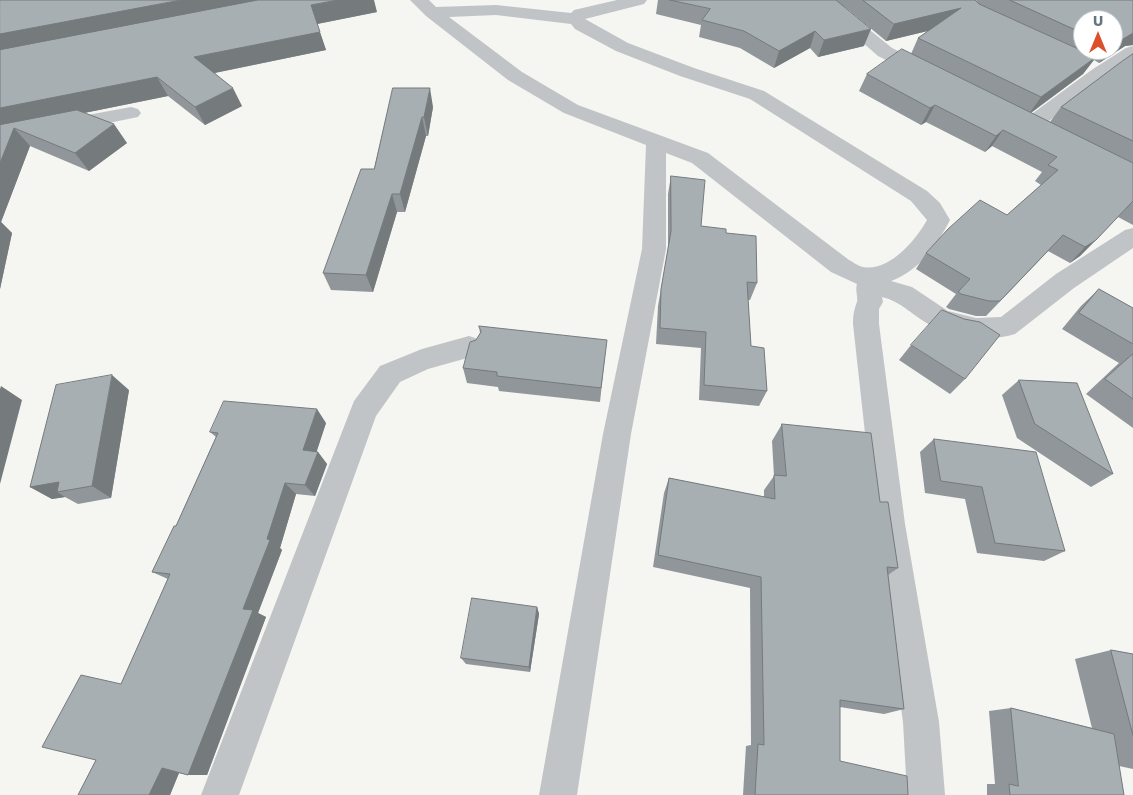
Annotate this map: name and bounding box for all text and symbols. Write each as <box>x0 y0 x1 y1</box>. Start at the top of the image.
north arrow <box>1073 10 1123 60</box>
text: U <box>1093 12 1103 29</box>

